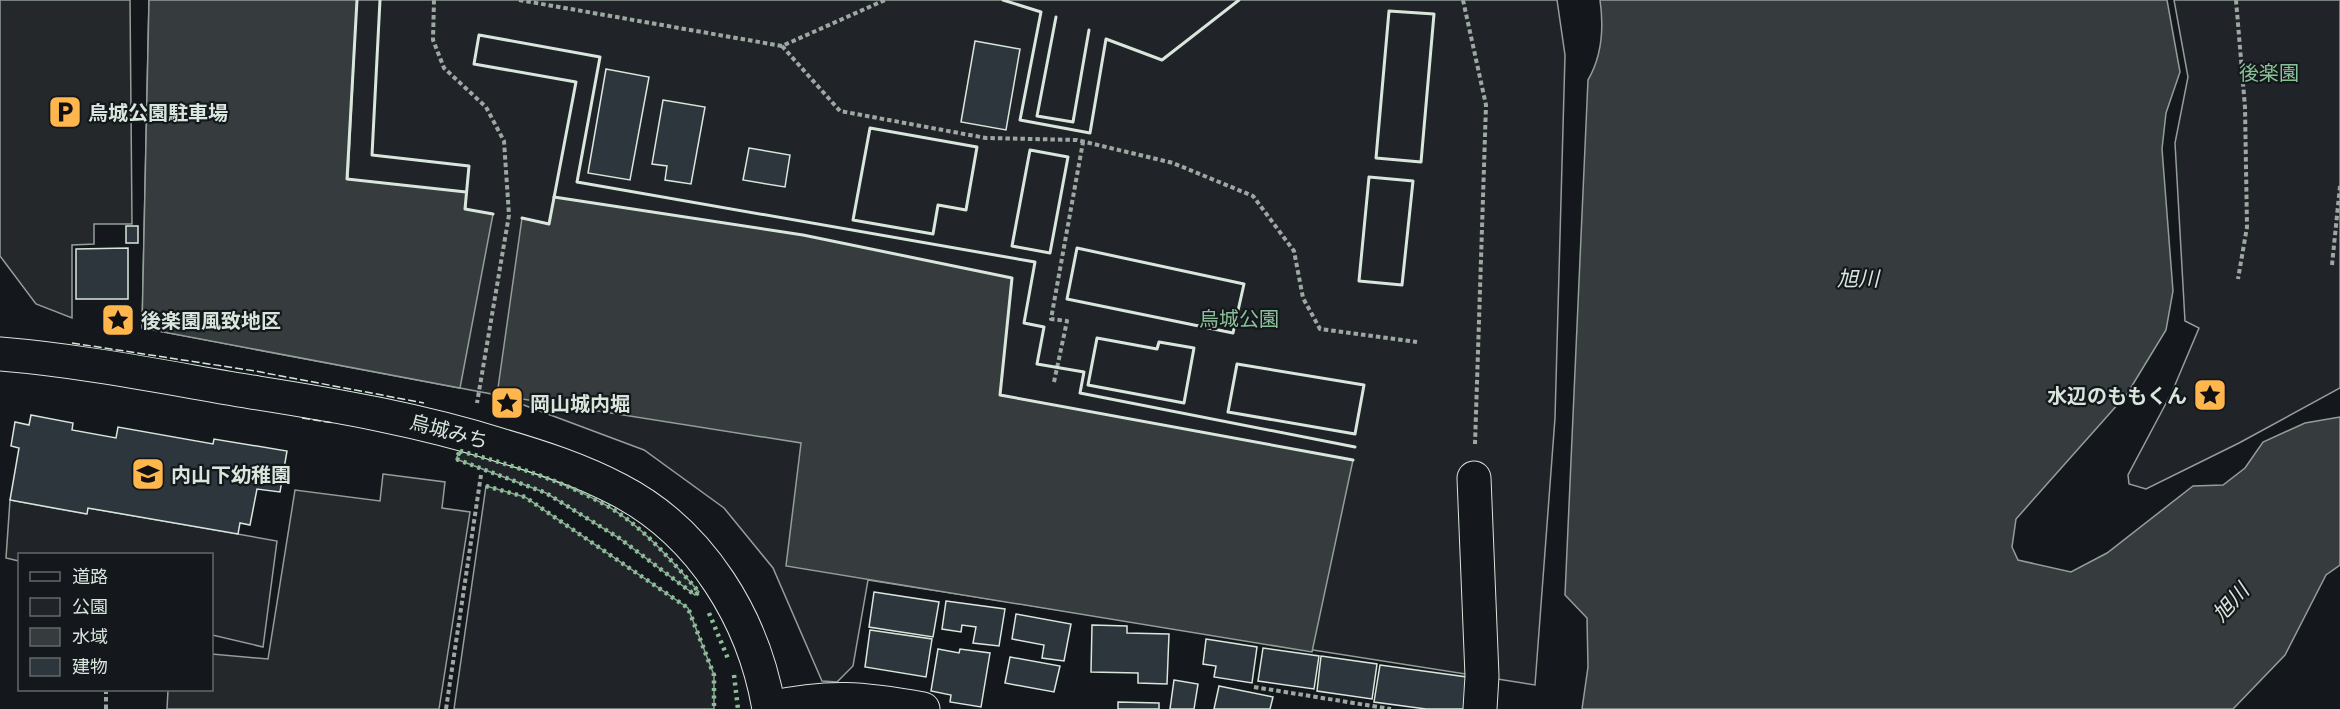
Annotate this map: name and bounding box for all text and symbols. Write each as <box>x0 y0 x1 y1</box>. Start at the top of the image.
park label: 後楽園 <box>2239 61 2299 84</box>
parking icon: 烏城公園駐車場 <box>47 94 83 130</box>
place label: 烏城公園駐車場 <box>88 101 228 124</box>
water label: 旭川 <box>1837 266 1881 290</box>
place icon: 後楽園風致地区 <box>100 302 136 338</box>
park label: 烏城公園 <box>1199 307 1279 330</box>
place label: 後楽園風致地区 <box>141 309 281 332</box>
place icon: 水辺のももくん <box>2192 377 2228 413</box>
place label: 水辺のももくん <box>2047 384 2187 407</box>
place icon: 岡山城内堀 <box>489 385 525 421</box>
place label: 岡山城内堀 <box>530 392 630 415</box>
street label: 烏城みち <box>407 410 491 452</box>
school or university icon: 内山下幼稚園 <box>130 456 166 492</box>
place label: 内山下幼稚園 <box>171 463 291 486</box>
legend <box>18 553 213 691</box>
text: 道路 <box>72 566 108 586</box>
water label: 旭川 <box>2207 577 2254 626</box>
text: 公園 <box>72 596 108 616</box>
text: 水域 <box>72 626 108 646</box>
text: 建物 <box>72 656 108 676</box>

